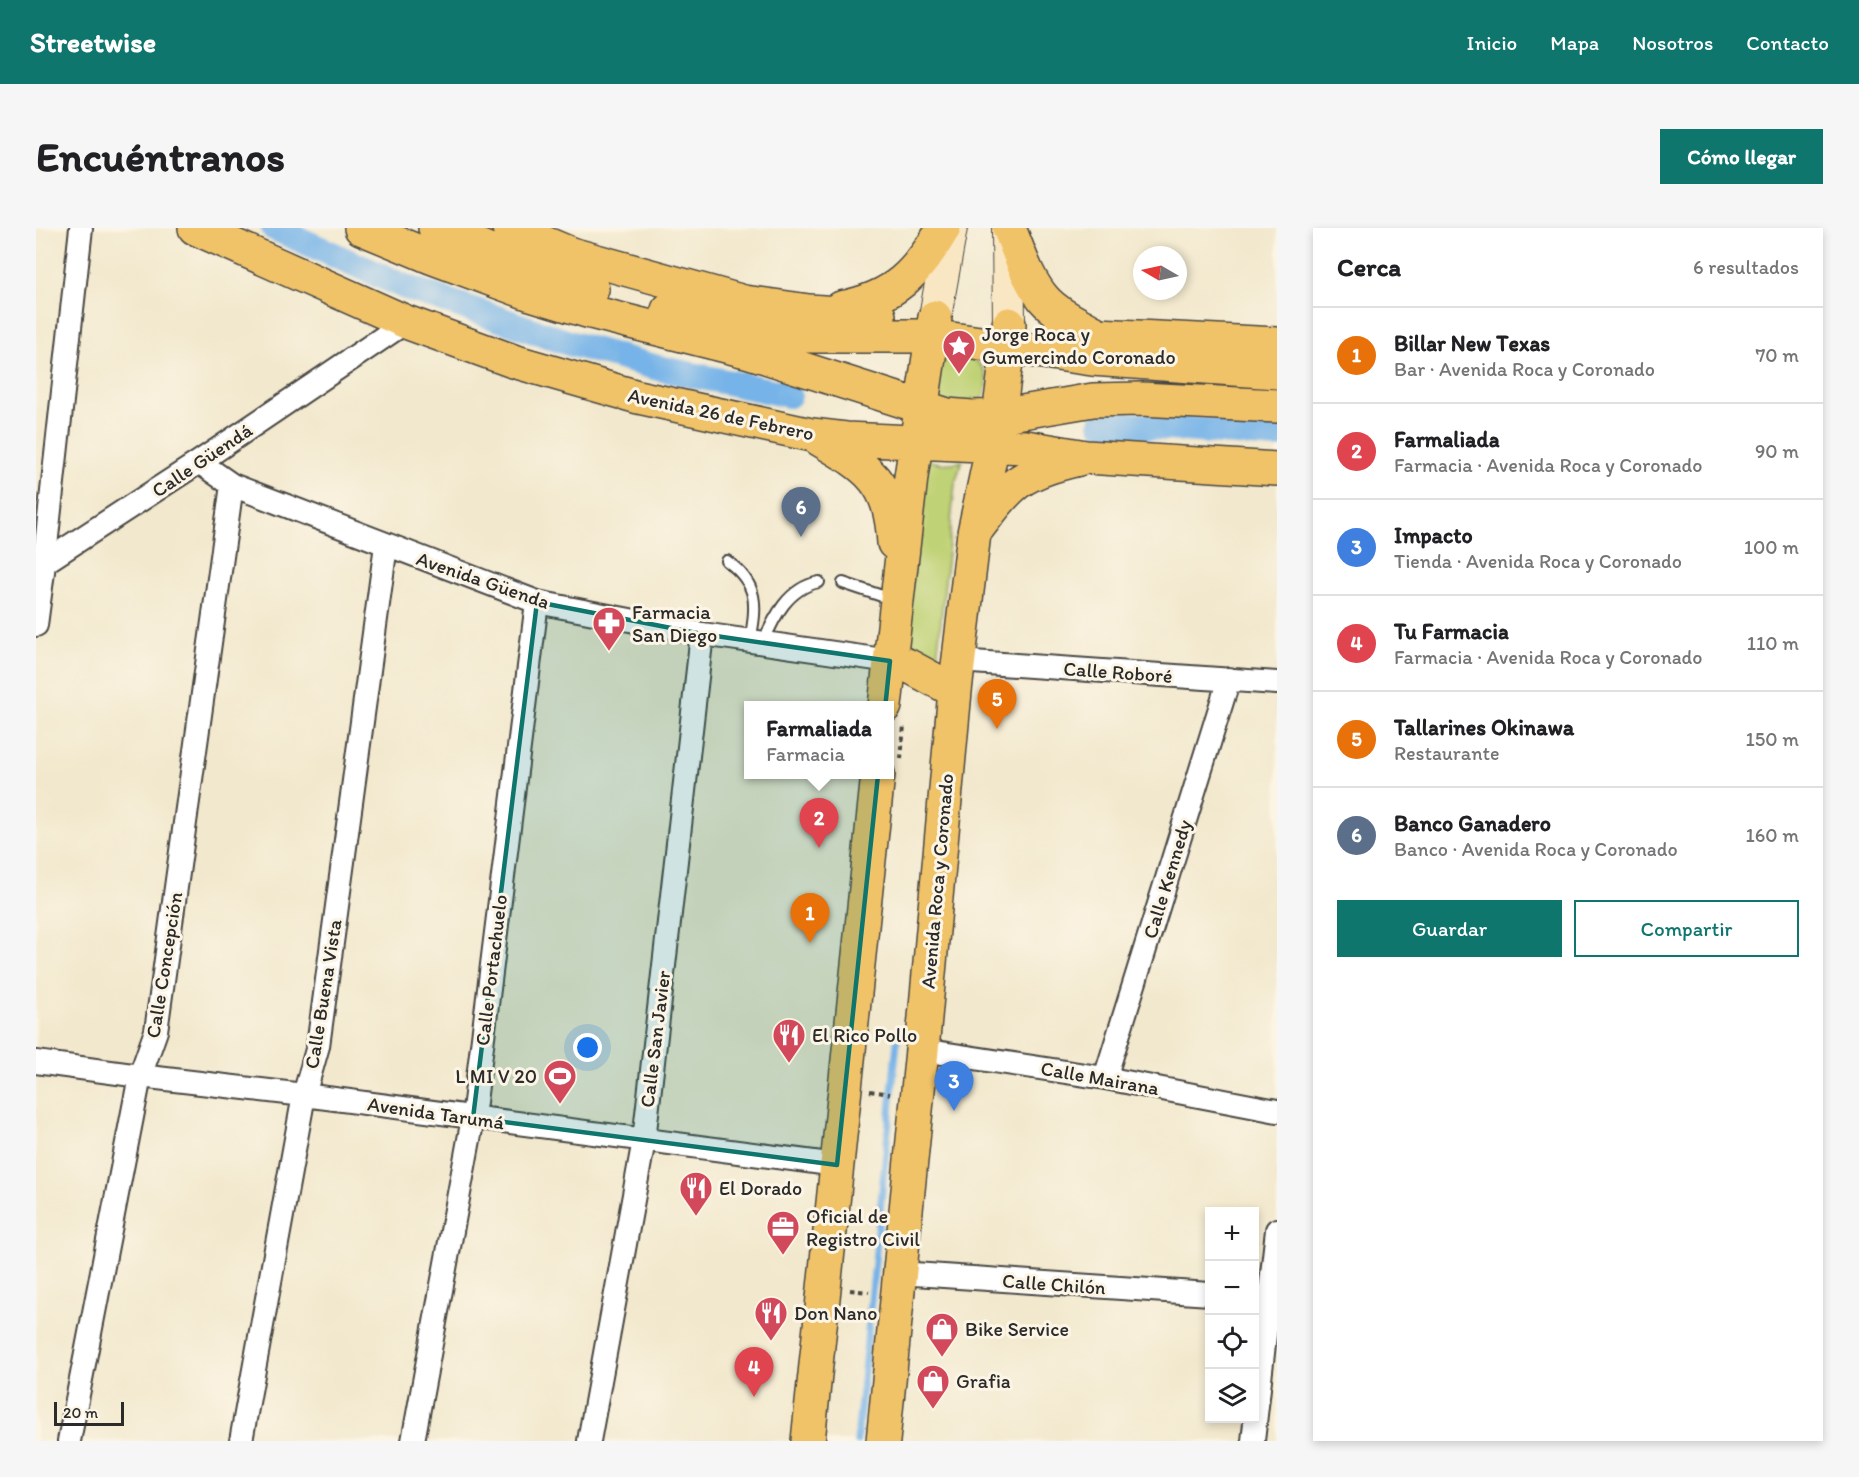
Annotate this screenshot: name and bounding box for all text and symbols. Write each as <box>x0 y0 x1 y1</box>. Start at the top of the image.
text: Streetwise <box>30 25 156 59</box>
text: Inicio <box>1467 30 1517 55</box>
text: Mapa <box>1550 30 1599 55</box>
text: Nosotros <box>1632 30 1713 55</box>
text: Contacto <box>1746 30 1829 55</box>
button: Cómo llegar <box>1660 129 1823 184</box>
text: Encuéntranos <box>36 131 285 182</box>
north arrow <box>1133 246 1187 300</box>
text: Cerca <box>1337 251 1401 283</box>
text: 6 resultados <box>1693 255 1799 279</box>
place label: Jorge Roca y Gumercindo Coronado <box>982 322 1176 369</box>
place icon: Jorge Roca y Gumercindo Coronado <box>941 328 977 375</box>
text: Billar New Texas <box>1394 330 1550 357</box>
text: 1 <box>1352 343 1361 367</box>
text: 70 m <box>1755 343 1799 367</box>
text: Bar · Avenida Roca y Coronado <box>1394 357 1655 381</box>
street label: Avenida 26 de Febrero <box>626 383 816 445</box>
street label: Calle Güendá <box>147 417 257 502</box>
text: Farmaliada <box>1394 426 1500 453</box>
text: 2 <box>1351 439 1362 463</box>
text: 90 m <box>1755 439 1799 463</box>
text: Farmacia · Avenida Roca y Coronado <box>1394 453 1702 477</box>
pin: 6 <box>782 488 820 537</box>
text: Impacto <box>1394 522 1473 549</box>
text: 3 <box>1351 535 1362 559</box>
text: 100 m <box>1744 535 1799 559</box>
street label: Avenida Güenda <box>413 546 553 614</box>
text: Tienda · Avenida Roca y Coronado <box>1394 549 1682 573</box>
place label: Farmacia San Diego <box>632 600 717 647</box>
pharmacy icon: Farmacia San Diego <box>591 605 627 652</box>
text: Tu Farmacia <box>1394 618 1509 645</box>
text: 4 <box>1350 631 1363 655</box>
text: 110 m <box>1747 631 1799 655</box>
text: Farmacia · Avenida Roca y Coronado <box>1394 645 1702 669</box>
street label: Calle Roboré <box>1063 656 1173 688</box>
pin: 5 <box>978 680 1016 729</box>
popup <box>744 701 894 779</box>
text: Tallarines Okinawa <box>1394 714 1574 741</box>
text: Farmaliada <box>766 715 872 742</box>
text: 5 <box>1351 727 1362 751</box>
text: 150 m <box>1746 727 1799 751</box>
text: Restaurante <box>1394 741 1499 765</box>
text: Farmacia <box>766 742 845 766</box>
street label: Avenida Roca y Coronado <box>916 772 958 990</box>
pin: 2 <box>800 798 838 848</box>
text: Banco Ganadero <box>1394 810 1551 837</box>
street label: Calle Kennedy <box>1138 816 1197 941</box>
text: 6 <box>1351 823 1362 847</box>
text: 160 m <box>1746 823 1799 847</box>
text: Banco · Avenida Roca y Coronado <box>1394 837 1678 861</box>
street label: Calle Concepción <box>141 890 187 1040</box>
street label: Calle Portachuelo <box>470 893 512 1047</box>
pin: 1 <box>790 894 830 943</box>
button: Guardar <box>1337 900 1562 957</box>
button: Compartir <box>1574 900 1799 957</box>
street label: Calle Buena Vista <box>299 917 347 1071</box>
street label: Calle San Javier <box>635 969 675 1109</box>
restaurant icon: El Rico Pollo <box>771 1017 807 1064</box>
place label: El Rico Pollo <box>812 1023 917 1047</box>
your location <box>573 1033 602 1062</box>
street label: Calle Mairana <box>1039 1056 1162 1100</box>
sports icon: L MI V 20 <box>542 1058 578 1105</box>
pin: 3 <box>934 1062 974 1111</box>
place label: L MI V 20 <box>455 1064 537 1088</box>
street label: Avenida Tarumá <box>366 1092 507 1135</box>
restaurant icon: El Dorado <box>678 1170 714 1217</box>
place label: El Dorado <box>719 1176 802 1200</box>
place label: Oficial de Registro Civil <box>806 1204 920 1251</box>
map controls <box>1205 1207 1259 1423</box>
button: + <box>1205 1207 1259 1261</box>
office icon: Oficial de Registro Civil <box>765 1209 801 1256</box>
button: − <box>1205 1261 1259 1315</box>
street label: Calle Chilón <box>1001 1268 1107 1300</box>
restaurant icon: Don Nano <box>753 1295 789 1342</box>
place label: Don Nano <box>794 1301 877 1325</box>
shop icon: Bike Service <box>924 1311 960 1358</box>
button: locate <box>1205 1315 1259 1369</box>
place label: Bike Service <box>965 1317 1069 1341</box>
pin: 4 <box>734 1348 774 1397</box>
shop icon: Grafia <box>915 1363 951 1410</box>
place label: Grafia <box>956 1369 1011 1393</box>
button: layers <box>1205 1369 1259 1423</box>
scale bar <box>54 1399 124 1426</box>
text: 20 m <box>63 1403 98 1422</box>

